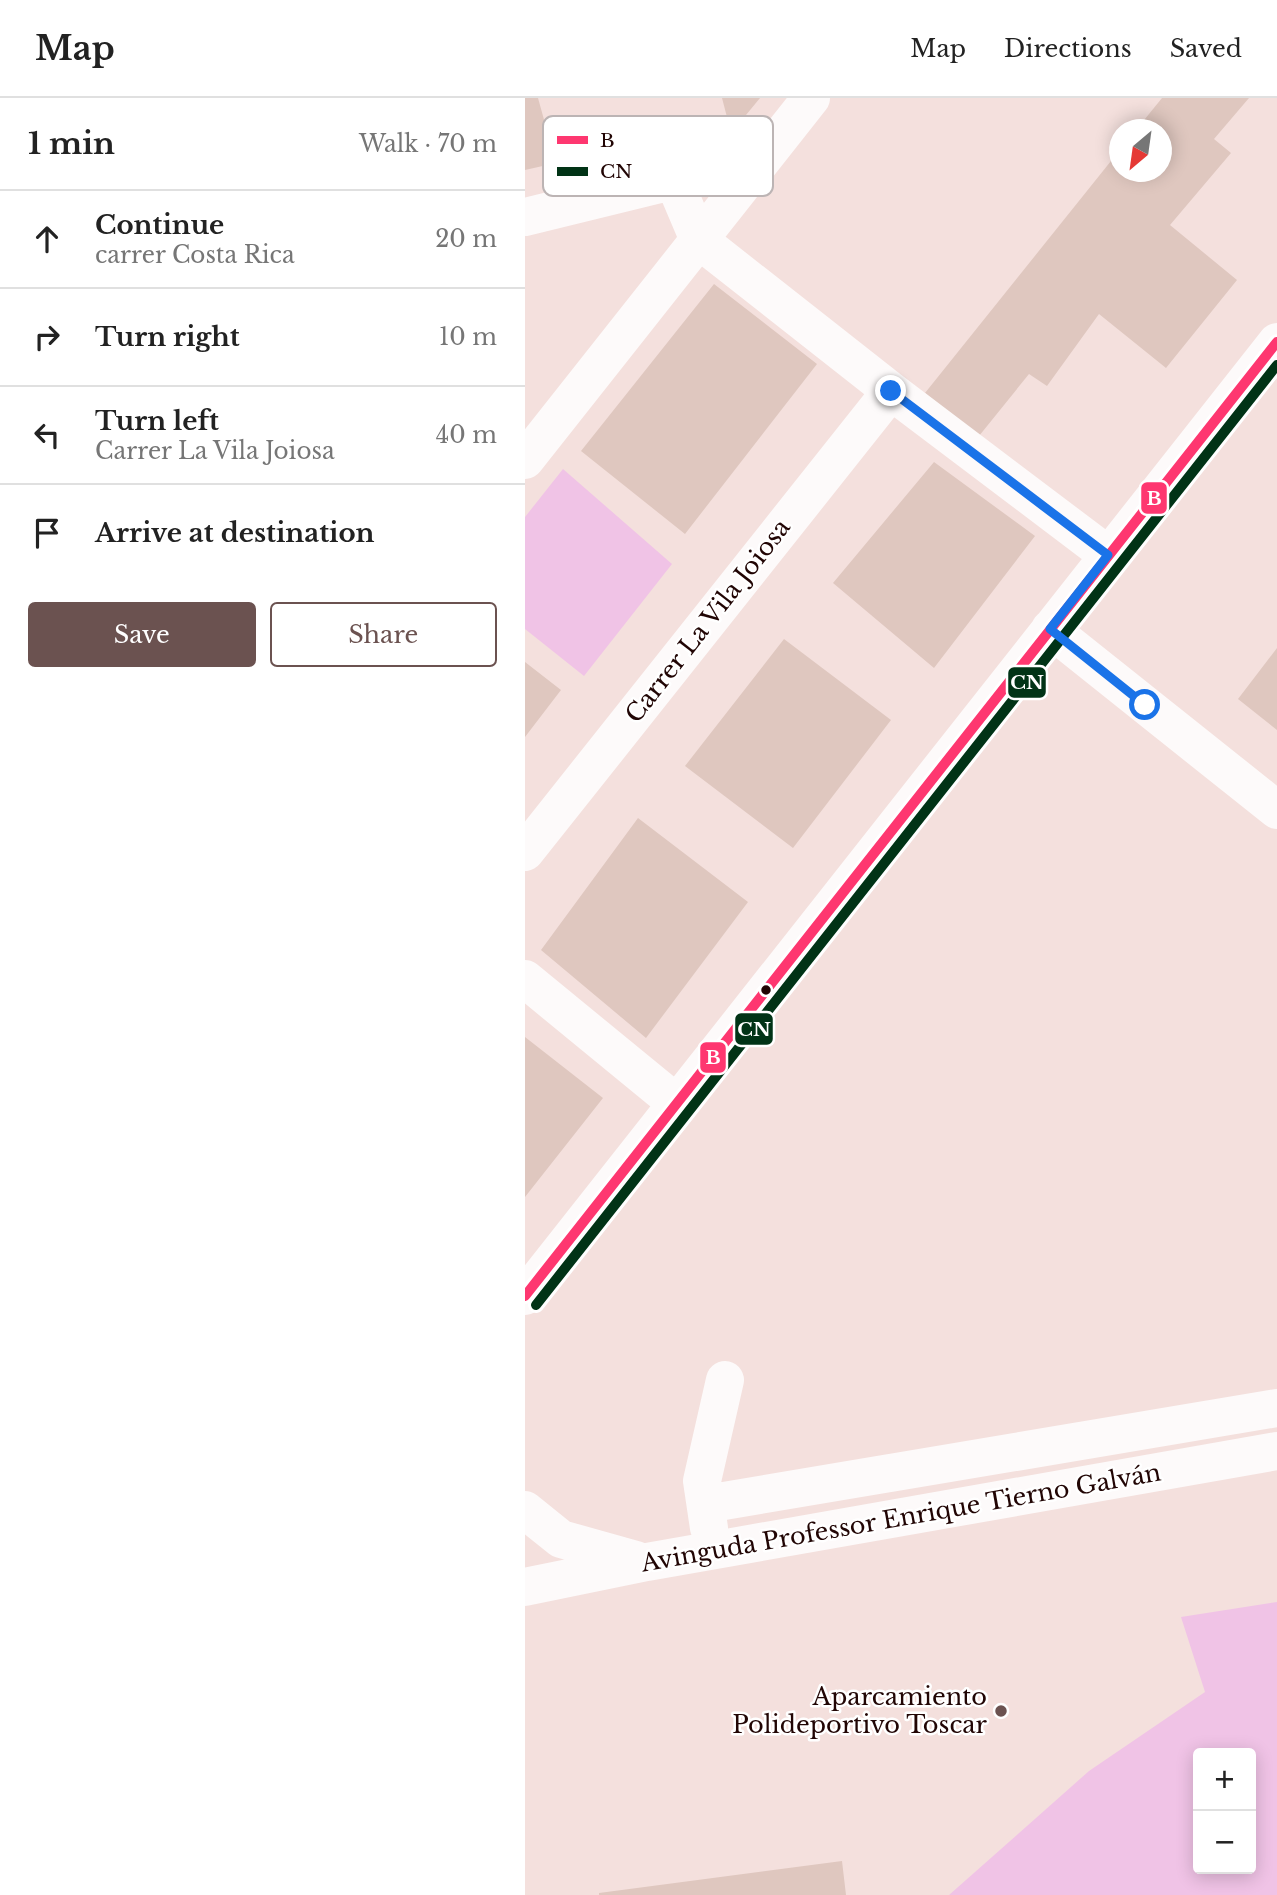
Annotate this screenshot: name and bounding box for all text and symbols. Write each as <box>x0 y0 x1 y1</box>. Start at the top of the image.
text: Map <box>35 28 115 69</box>
text: Map <box>910 34 966 63</box>
text: Directions <box>1004 34 1132 63</box>
text: Saved <box>1170 34 1242 63</box>
legend <box>543 116 773 196</box>
north arrow <box>1109 119 1172 182</box>
text: 1 min <box>28 125 115 162</box>
text: B <box>600 129 615 152</box>
text: Walk · 70 m <box>359 130 497 158</box>
text: CN <box>600 160 632 183</box>
text: Continue <box>95 209 224 241</box>
icon: ahead <box>28 220 66 258</box>
text: 20 m <box>435 225 497 253</box>
text: carrer Costa Rica <box>95 241 295 269</box>
icon: right <box>28 318 66 356</box>
text: Turn right <box>95 321 240 353</box>
text: 10 m <box>439 323 497 351</box>
route end <box>875 375 906 406</box>
text: Turn left <box>95 405 219 437</box>
icon: left <box>28 416 66 454</box>
text: 40 m <box>436 421 497 449</box>
text: Carrer La Vila Joiosa <box>95 437 335 465</box>
line badge: B <box>1140 481 1168 515</box>
text: B <box>1146 487 1162 510</box>
street label: Carrer La Vila Joiosa <box>619 513 796 728</box>
icon: arrive <box>28 514 66 552</box>
text: Arrive at destination <box>95 517 375 549</box>
button: Save <box>28 602 256 667</box>
button: Share <box>270 602 497 667</box>
line badge: CN <box>1007 666 1047 699</box>
text: CN <box>1010 671 1044 694</box>
route start <box>1129 689 1160 720</box>
unlabelled marker <box>759 983 773 997</box>
line badge: CN <box>734 1012 774 1046</box>
text: CN <box>737 1018 771 1041</box>
line badge: B <box>699 1041 727 1074</box>
text: B <box>705 1046 721 1069</box>
street label: Avinguda Professor Enrique Tierno Galván <box>638 1457 1163 1578</box>
place label: Aparcamiento Polideportivo Toscar <box>732 1682 988 1739</box>
marker: Aparcamiento Polideportivo Toscar <box>993 1703 1009 1719</box>
map controls <box>1193 1748 1256 1874</box>
button: + <box>1193 1748 1256 1811</box>
button: − <box>1193 1811 1256 1874</box>

